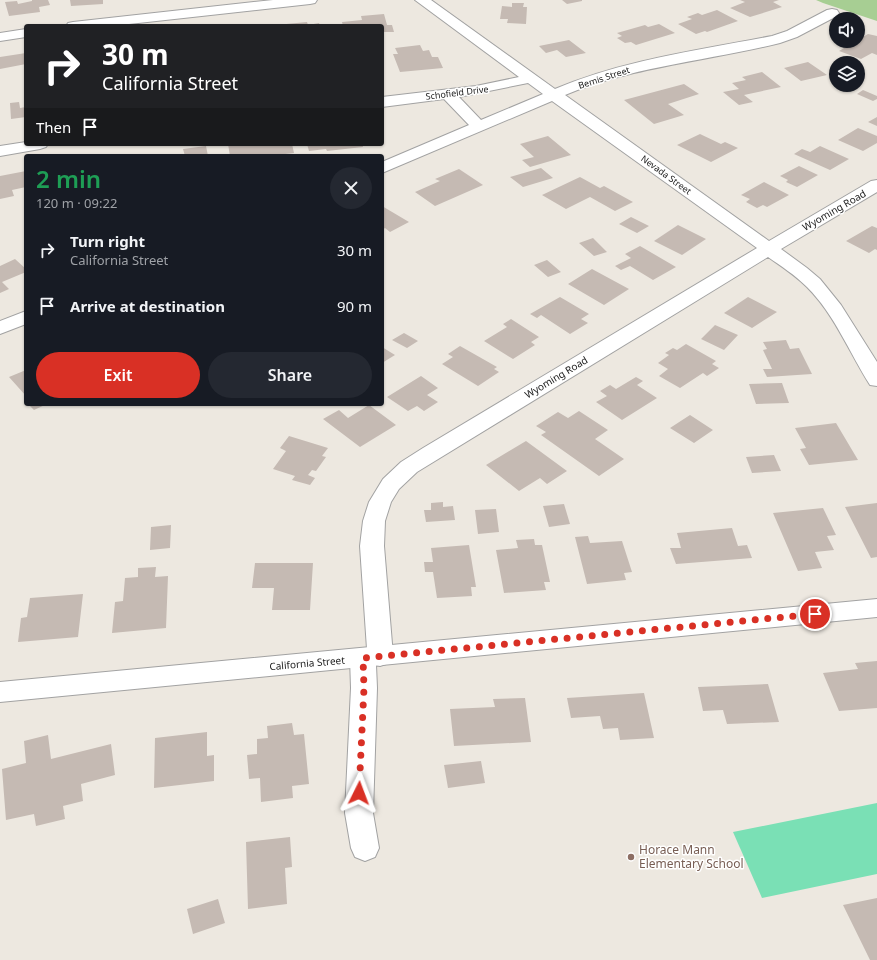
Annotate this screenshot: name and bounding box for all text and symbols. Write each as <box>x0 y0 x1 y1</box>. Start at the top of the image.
map controls <box>829 12 865 92</box>
button: sound <box>829 12 865 48</box>
text: 30 m <box>102 35 169 73</box>
icon: right <box>36 40 88 92</box>
button: layers <box>829 56 865 92</box>
street label: Bemis Street <box>576 63 632 92</box>
text: California Street <box>102 71 238 95</box>
street label: Schofield Drive <box>425 82 489 103</box>
icon: arrive <box>79 116 101 138</box>
text: Then <box>36 117 71 137</box>
street label: Nevada Street <box>638 152 695 198</box>
text: 2 min <box>36 162 101 195</box>
button: close <box>330 167 372 209</box>
street label: Wyoming Road <box>800 186 868 234</box>
text: 120 m · 09:22 <box>36 194 117 212</box>
text: Turn right <box>70 231 145 251</box>
icon: right <box>36 239 58 261</box>
text: 30 m <box>337 240 372 260</box>
text: California Street <box>70 251 168 269</box>
icon: arrive <box>36 295 58 317</box>
text: Arrive at destination <box>70 296 225 316</box>
text: 90 m <box>337 296 372 316</box>
button: Exit <box>36 352 200 398</box>
button: Share <box>208 352 372 398</box>
street label: Wyoming Road <box>522 353 590 401</box>
pin <box>798 597 832 631</box>
icon: arrive <box>804 603 826 625</box>
street label: California Street <box>269 653 346 673</box>
position arrow <box>338 772 380 814</box>
place label: Horace Mann Elementary School <box>639 841 744 872</box>
marker: Horace Mann Elementary School <box>626 852 636 862</box>

